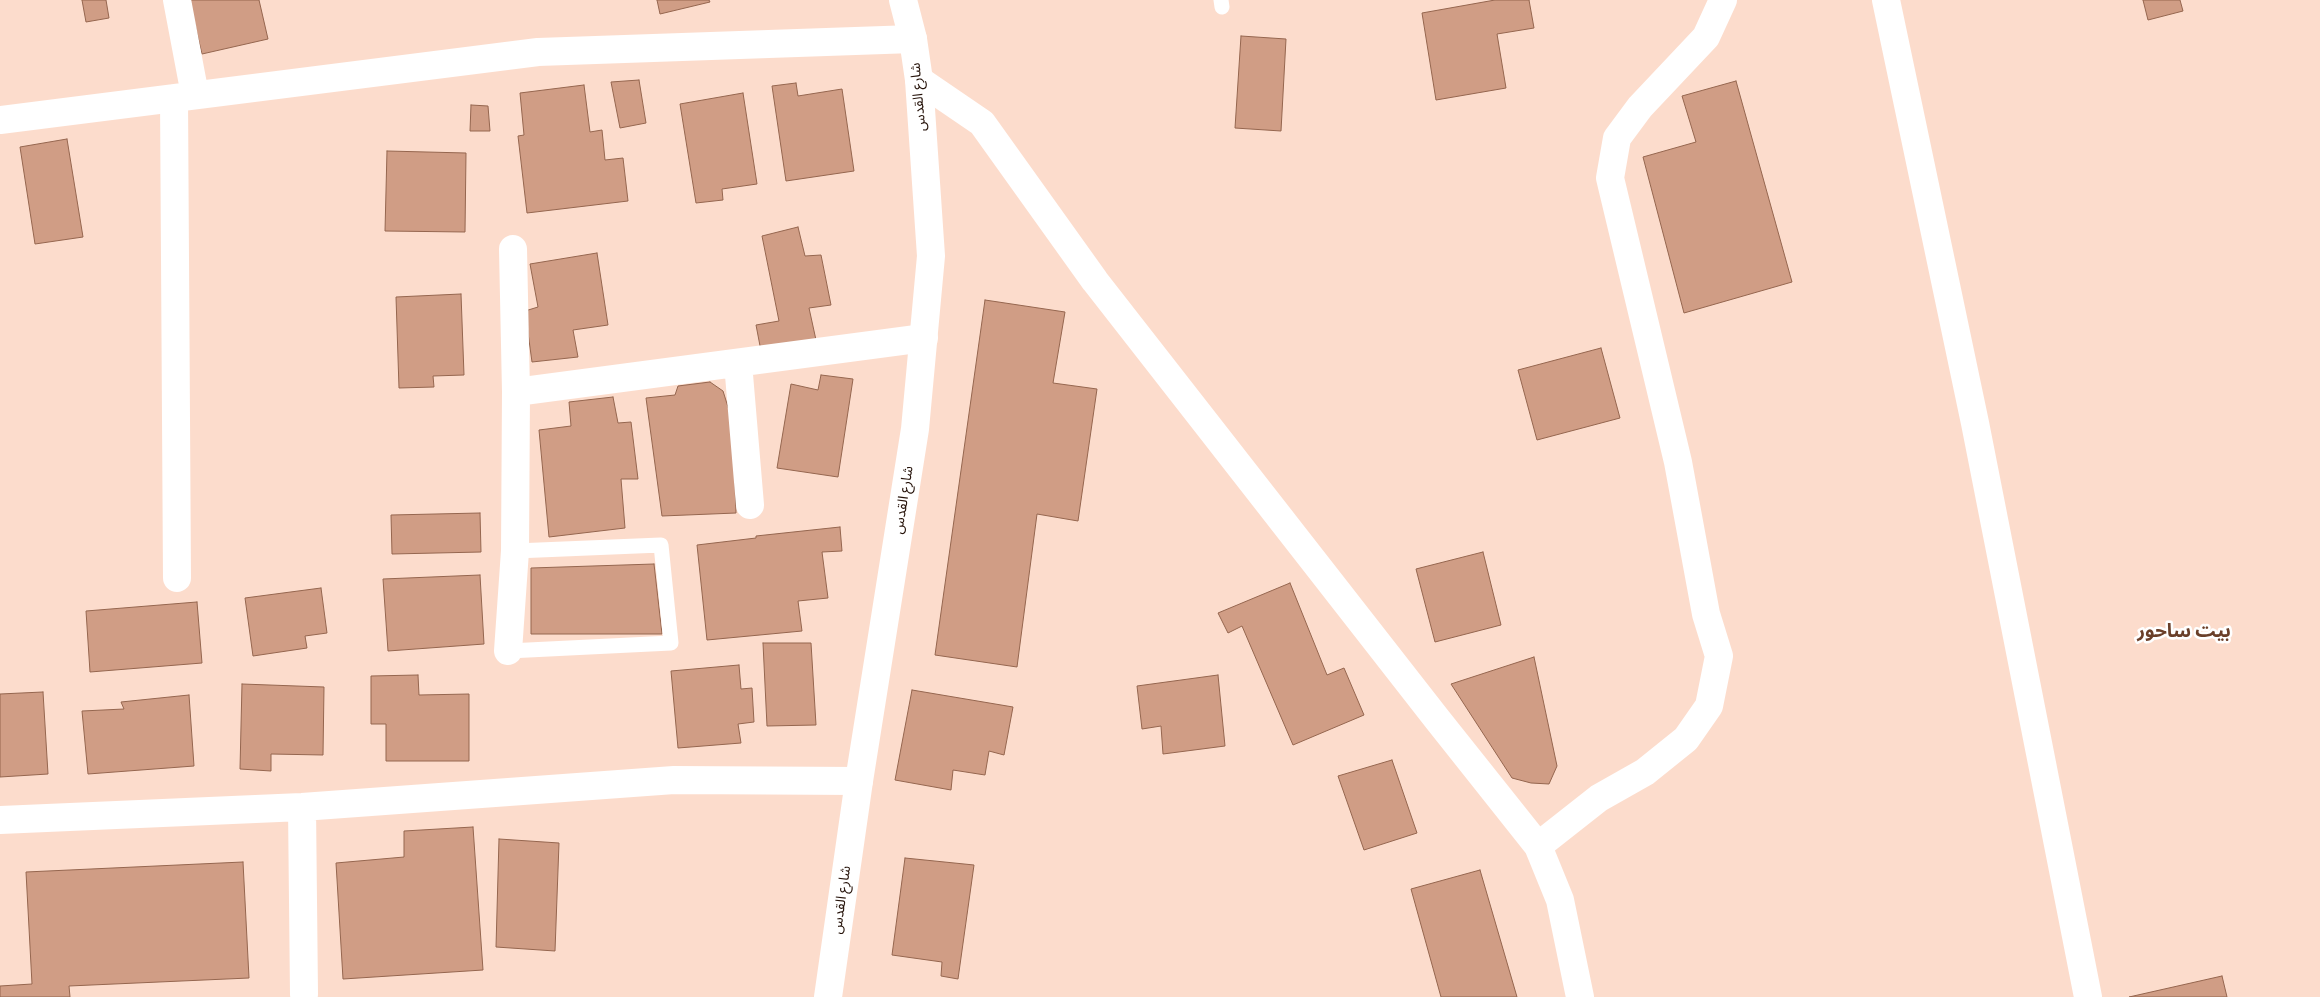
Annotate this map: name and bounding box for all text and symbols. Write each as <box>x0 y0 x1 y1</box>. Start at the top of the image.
street label: شارع القدس <box>908 62 930 132</box>
street label: شارع القدس <box>890 465 918 535</box>
district label: بيت ساحور <box>2137 621 2231 643</box>
street label: شارع القدس <box>829 865 855 935</box>

